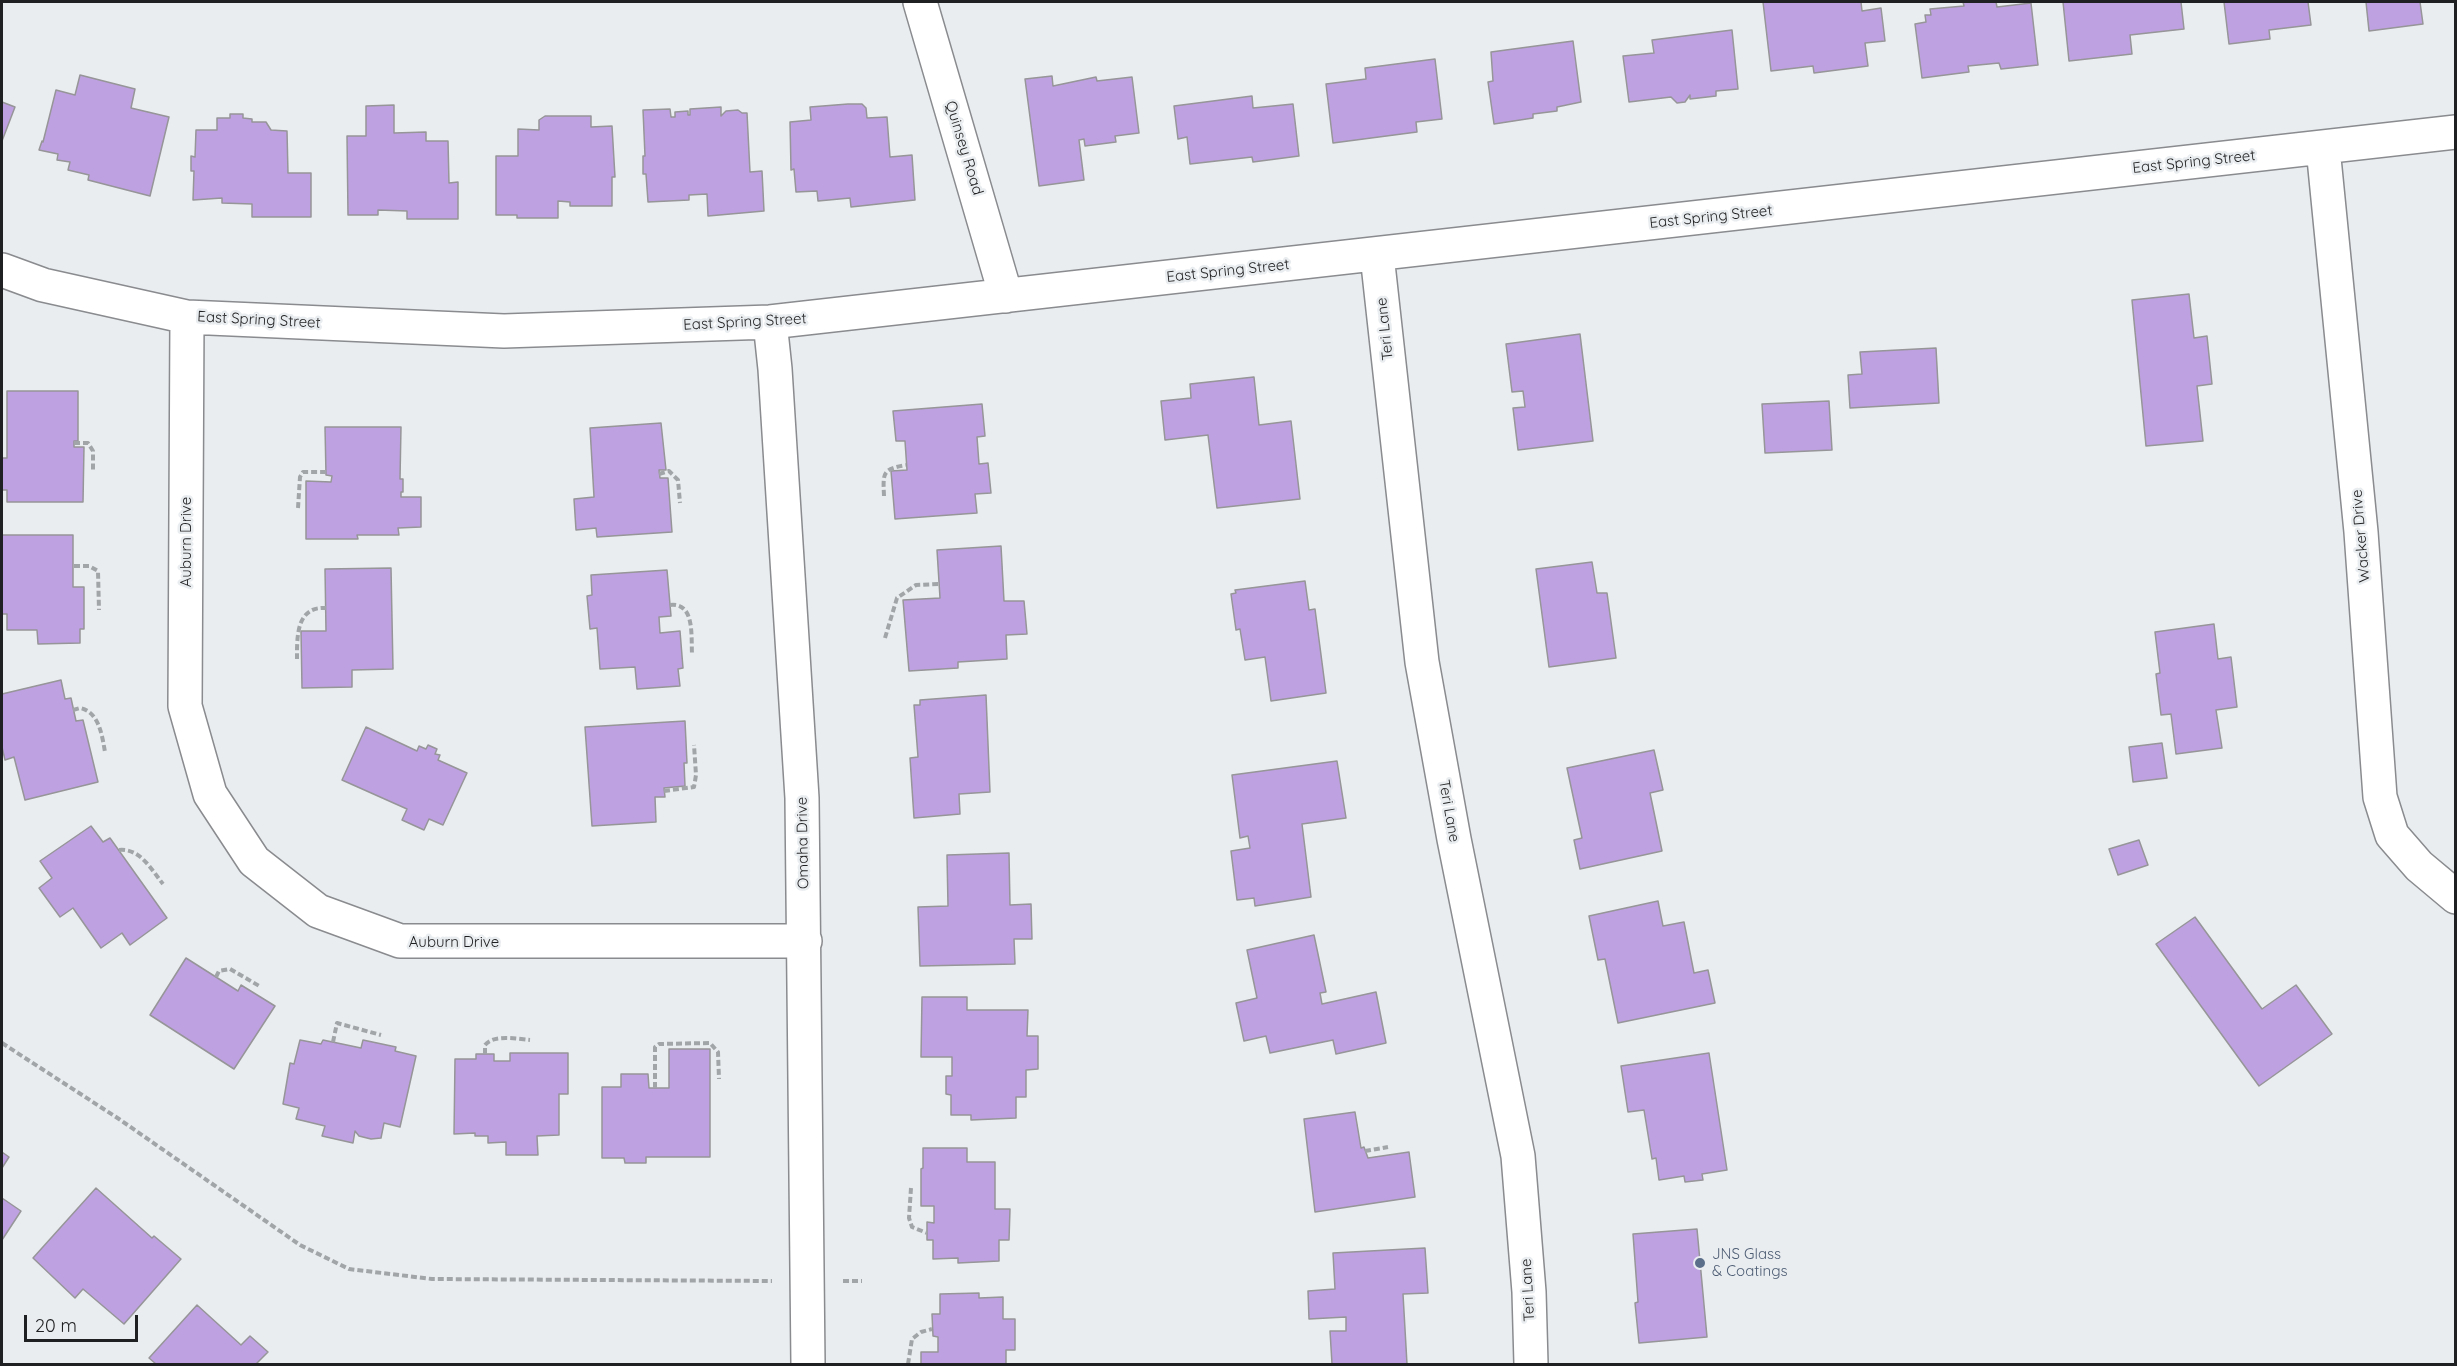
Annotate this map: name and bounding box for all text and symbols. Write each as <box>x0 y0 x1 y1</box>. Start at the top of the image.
street label: Quinsey Road <box>941 99 987 197</box>
street label: East Spring Street <box>2132 147 2256 177</box>
street label: East Spring Street <box>1649 202 1773 232</box>
street label: East Spring Street <box>1166 256 1290 286</box>
street label: Teri Lane <box>1373 297 1397 361</box>
street label: East Spring Street <box>197 308 321 332</box>
street label: East Spring Street <box>683 310 807 334</box>
street label: Wacker Drive <box>2348 489 2374 583</box>
street label: Auburn Drive <box>177 497 195 587</box>
street label: Teri Lane <box>1435 778 1463 844</box>
street label: Omaha Drive <box>793 797 813 889</box>
street label: Auburn Drive <box>409 933 499 951</box>
place label: JNS Glass & Coatings <box>1712 1245 1787 1280</box>
marker: JNS Glass & Coatings <box>1693 1256 1707 1270</box>
street label: Teri Lane <box>1517 1258 1539 1322</box>
scale bar <box>27 1303 141 1341</box>
text: 20 m <box>35 1314 77 1337</box>

